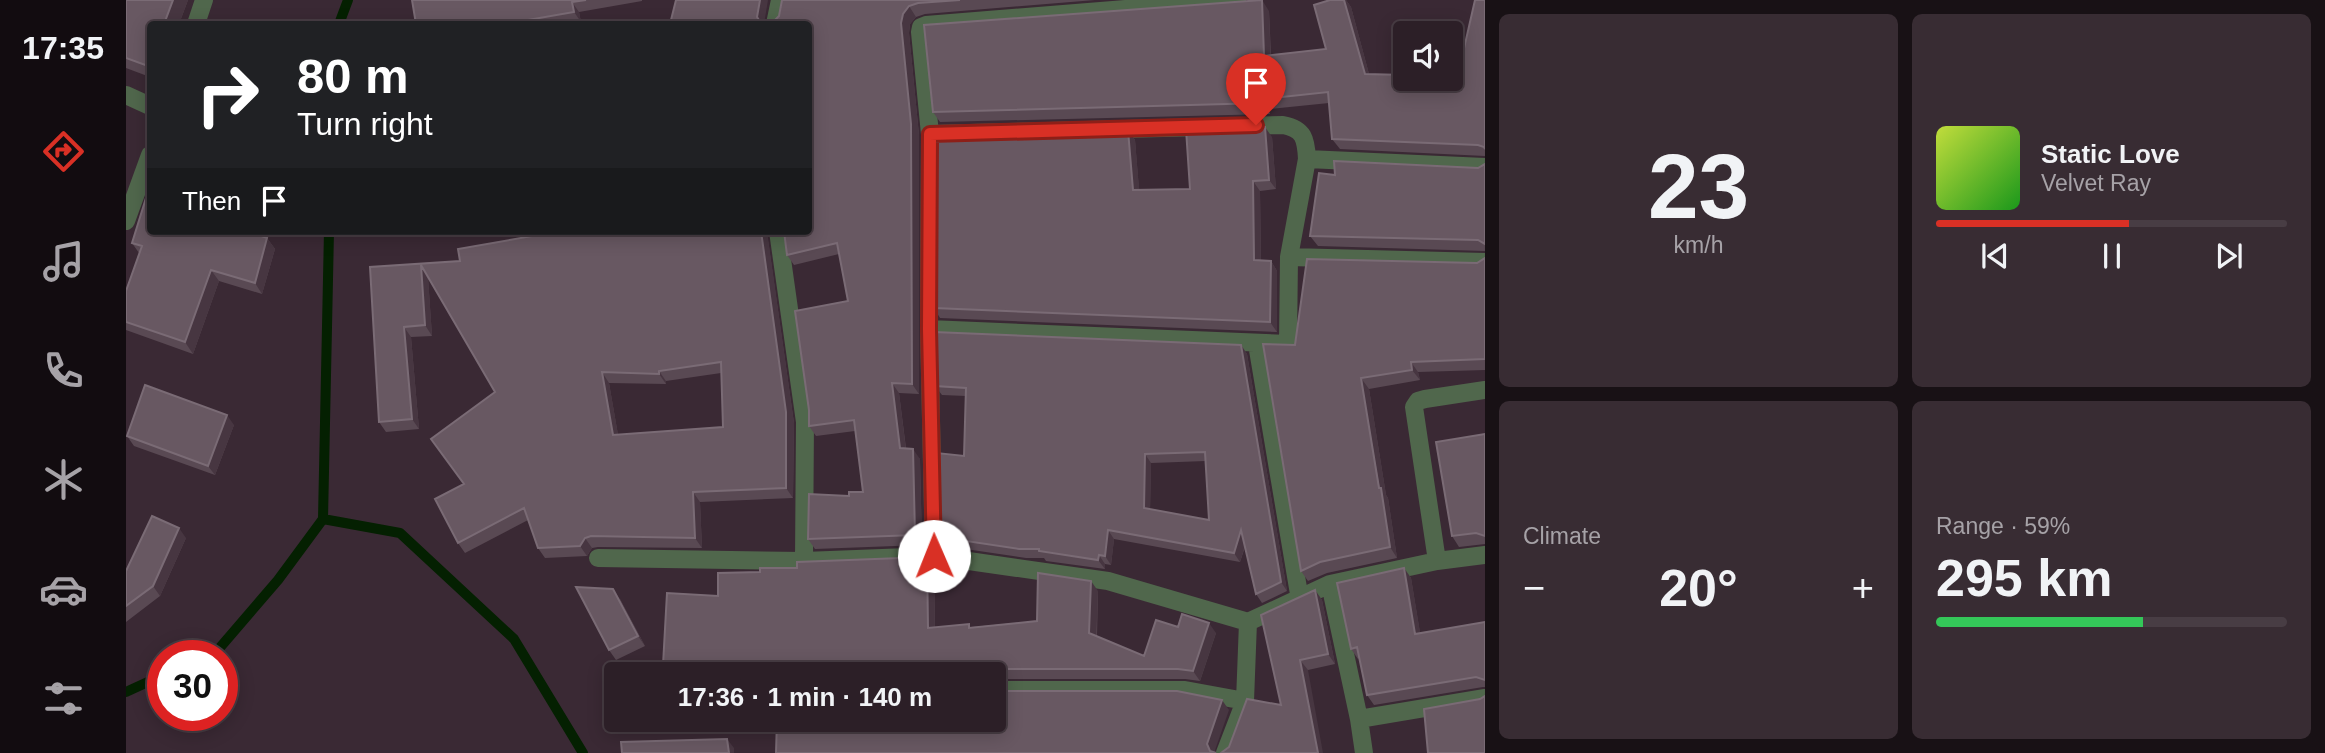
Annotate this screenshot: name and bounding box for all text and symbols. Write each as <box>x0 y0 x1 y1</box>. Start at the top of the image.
map controls <box>1393 21 1463 91</box>
button: sound <box>1393 21 1463 91</box>
text: 17:35 <box>22 30 104 66</box>
icon: right <box>182 49 273 140</box>
text: 80 m <box>297 49 409 103</box>
pin <box>1226 53 1286 125</box>
icon: arrive <box>1237 64 1275 102</box>
text: Turn right <box>297 106 433 142</box>
icon: directions <box>39 127 88 176</box>
text: 23 <box>1648 136 1749 237</box>
text: Static Love <box>2041 139 2180 169</box>
text: Velvet Ray <box>2041 170 2151 196</box>
icon: arrive <box>255 182 293 220</box>
text: Then <box>182 186 241 216</box>
text: km/h <box>1674 232 1723 258</box>
icon: music <box>39 237 88 286</box>
icon: previous <box>1976 237 2014 275</box>
icon: pause <box>2093 237 2131 275</box>
icon: next <box>2210 237 2248 275</box>
icon: phone <box>39 346 88 395</box>
icon: climate <box>39 455 88 504</box>
text: Range · 59% <box>1936 513 2070 539</box>
position arrow <box>897 519 971 593</box>
text: Climate <box>1523 523 1601 549</box>
text: 295 km <box>1936 549 2112 607</box>
text: 20° <box>1659 559 1738 617</box>
icon: car <box>39 565 88 614</box>
text: − <box>1523 567 1545 609</box>
text: + <box>1852 567 1874 609</box>
speed limit sign: 30 <box>147 640 238 731</box>
icon: filters <box>39 674 88 723</box>
text: 17:36 · 1 min · 140 m <box>678 682 932 712</box>

